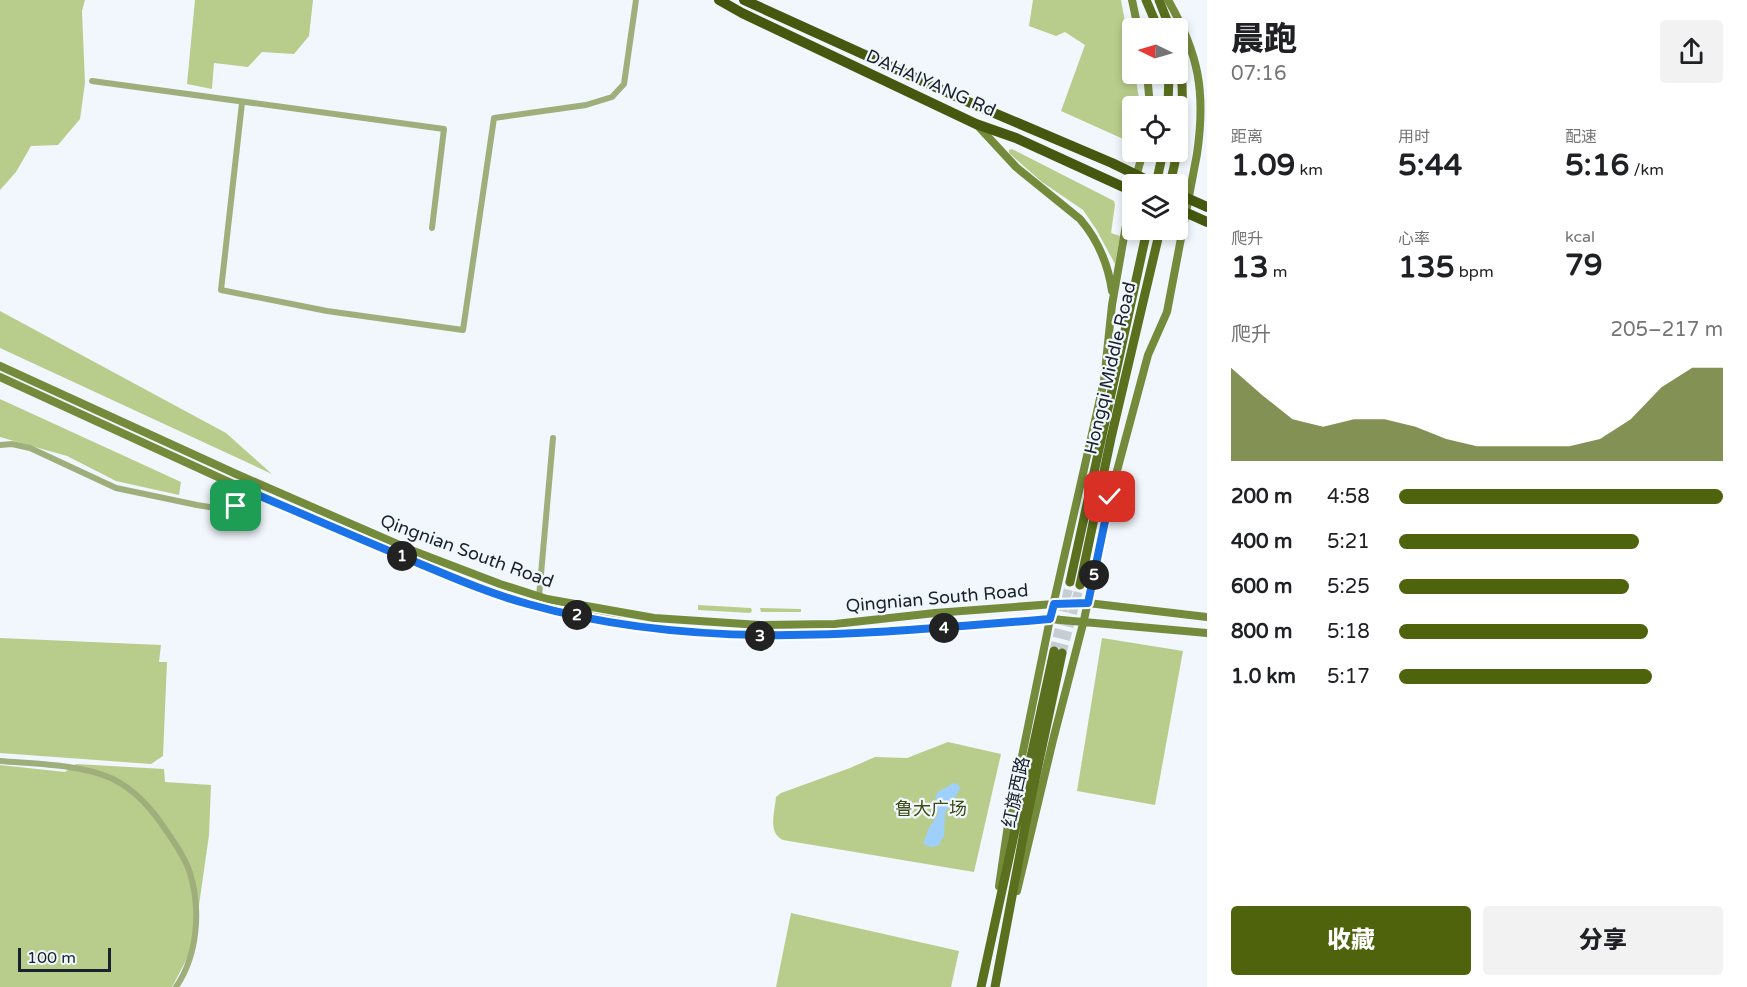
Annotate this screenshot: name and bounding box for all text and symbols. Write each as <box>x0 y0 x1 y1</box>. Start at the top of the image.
north arrow <box>1122 18 1188 84</box>
map controls <box>1122 18 1188 240</box>
text: 晨跑 <box>1231 20 1297 59</box>
button: share <box>1660 20 1723 83</box>
street label: DAHAIYANG Rd <box>863 45 999 121</box>
text: 07:16 <box>1231 62 1286 86</box>
button: locate <box>1122 96 1188 162</box>
text: 距离 <box>1231 127 1263 147</box>
text: 用时 <box>1398 127 1430 147</box>
text: 配速 <box>1565 127 1597 147</box>
text: 1.09 <box>1231 147 1295 184</box>
text: 5:44 <box>1398 147 1462 184</box>
text: 5:16 <box>1565 147 1629 184</box>
text: km <box>1295 160 1323 180</box>
text: /km <box>1629 160 1664 180</box>
button: layers <box>1122 174 1188 240</box>
text: kcal <box>1565 227 1595 247</box>
text: 爬升 <box>1231 229 1263 249</box>
text: 心率 <box>1398 229 1430 249</box>
text: 79 <box>1565 247 1603 284</box>
text: 13 <box>1231 249 1269 286</box>
text: 135 <box>1398 249 1455 286</box>
text: m <box>1269 262 1288 282</box>
text: bpm <box>1455 262 1494 282</box>
street label: Hongqi Middle Road <box>1079 280 1141 456</box>
text: 205–217 m <box>1610 318 1723 342</box>
text: 爬升 <box>1231 323 1271 347</box>
pin <box>1084 471 1135 522</box>
pin <box>210 480 261 531</box>
icon: check <box>1093 480 1126 513</box>
text: 200 m <box>1231 485 1292 509</box>
text: 4:58 <box>1327 485 1370 509</box>
icon: arrive <box>219 489 252 522</box>
street label: Qingnian South Road <box>377 509 557 593</box>
text: 400 m <box>1231 530 1292 554</box>
text: 5:21 <box>1327 530 1370 554</box>
pin: 1 <box>387 541 417 571</box>
text: 1 <box>397 546 407 566</box>
pin: 5 <box>1079 560 1109 590</box>
text: 5 <box>1089 565 1099 585</box>
text: 600 m <box>1231 575 1292 599</box>
text: 5:25 <box>1327 575 1370 599</box>
street label: Qingnian South Road <box>845 579 1029 617</box>
pin: 2 <box>562 600 592 630</box>
text: 2 <box>572 605 582 625</box>
pin: 4 <box>929 613 959 643</box>
text: 4 <box>939 618 949 638</box>
text: 800 m <box>1231 620 1292 644</box>
text: 5:18 <box>1327 620 1370 644</box>
pin: 3 <box>745 621 775 651</box>
text: 3 <box>755 626 765 646</box>
text: 1.0 km <box>1231 665 1296 689</box>
text: 5:17 <box>1327 665 1370 689</box>
street label: 红旗西路 <box>998 754 1034 830</box>
park label: 鲁大广场 <box>895 798 967 820</box>
button: 收藏 <box>1231 906 1471 975</box>
button: 分享 <box>1483 906 1723 975</box>
scale bar <box>18 945 111 972</box>
text: 100 m <box>27 948 76 968</box>

